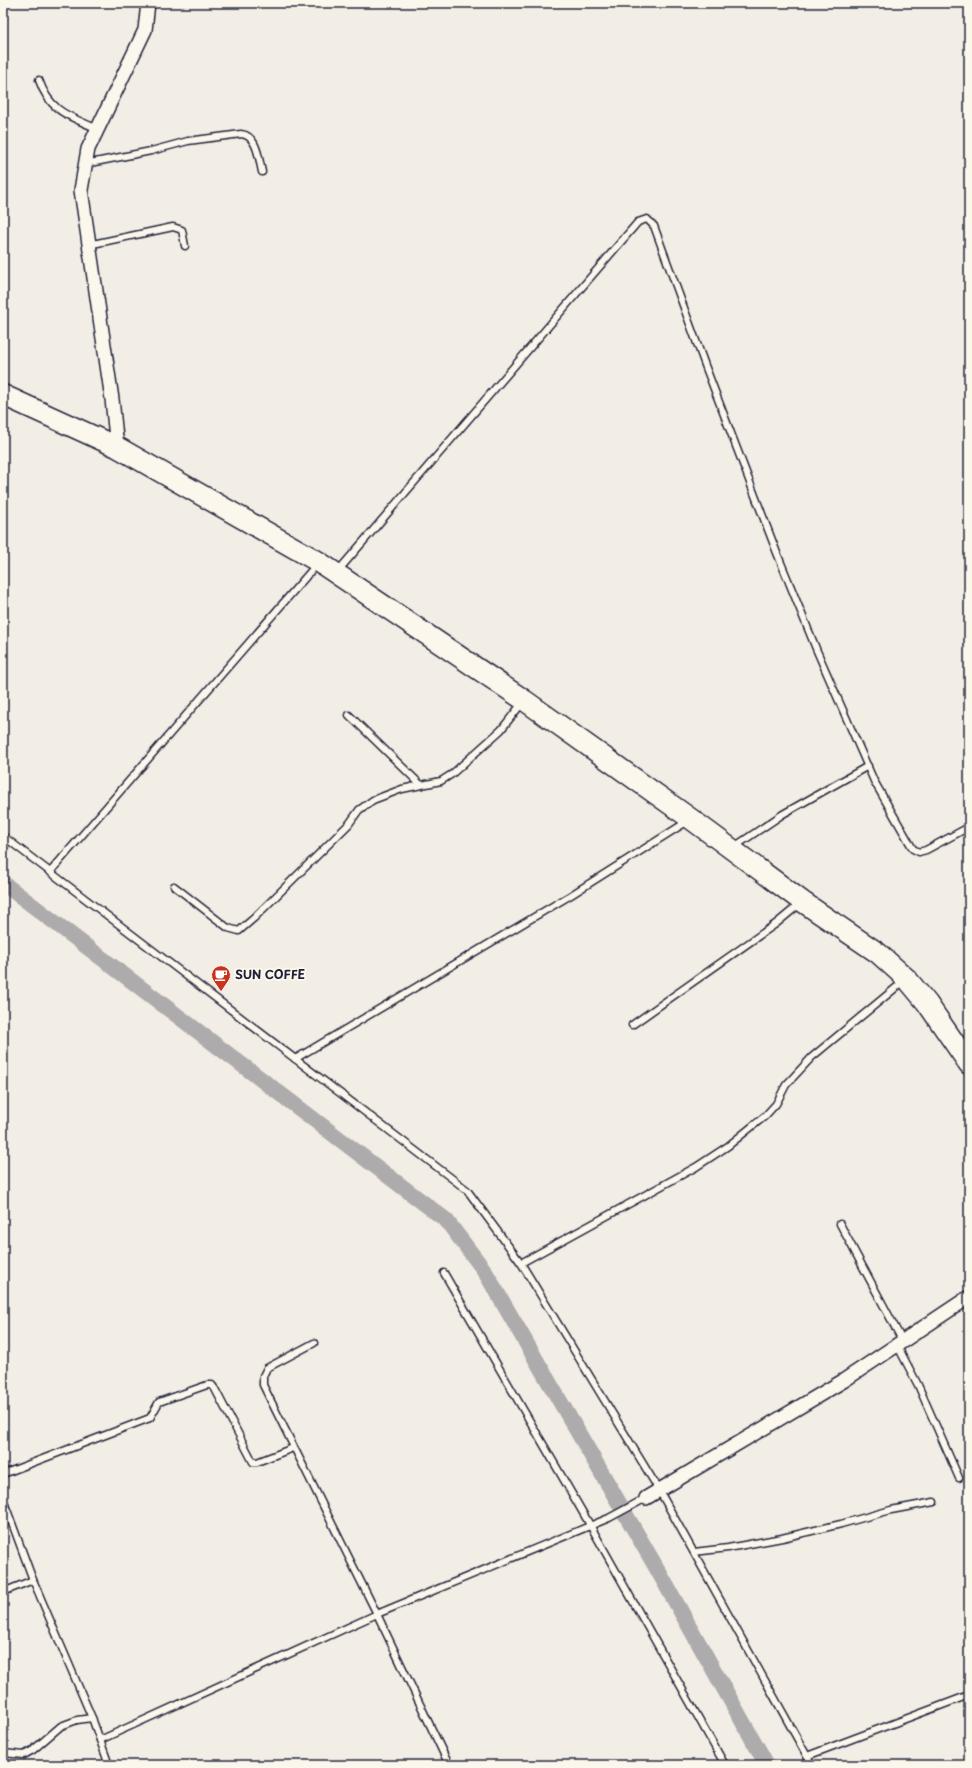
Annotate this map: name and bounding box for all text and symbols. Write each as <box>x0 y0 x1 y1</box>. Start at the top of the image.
cafe icon: SUN COFFE <box>210 964 232 992</box>
place label: SUN COFFE <box>235 965 306 983</box>

